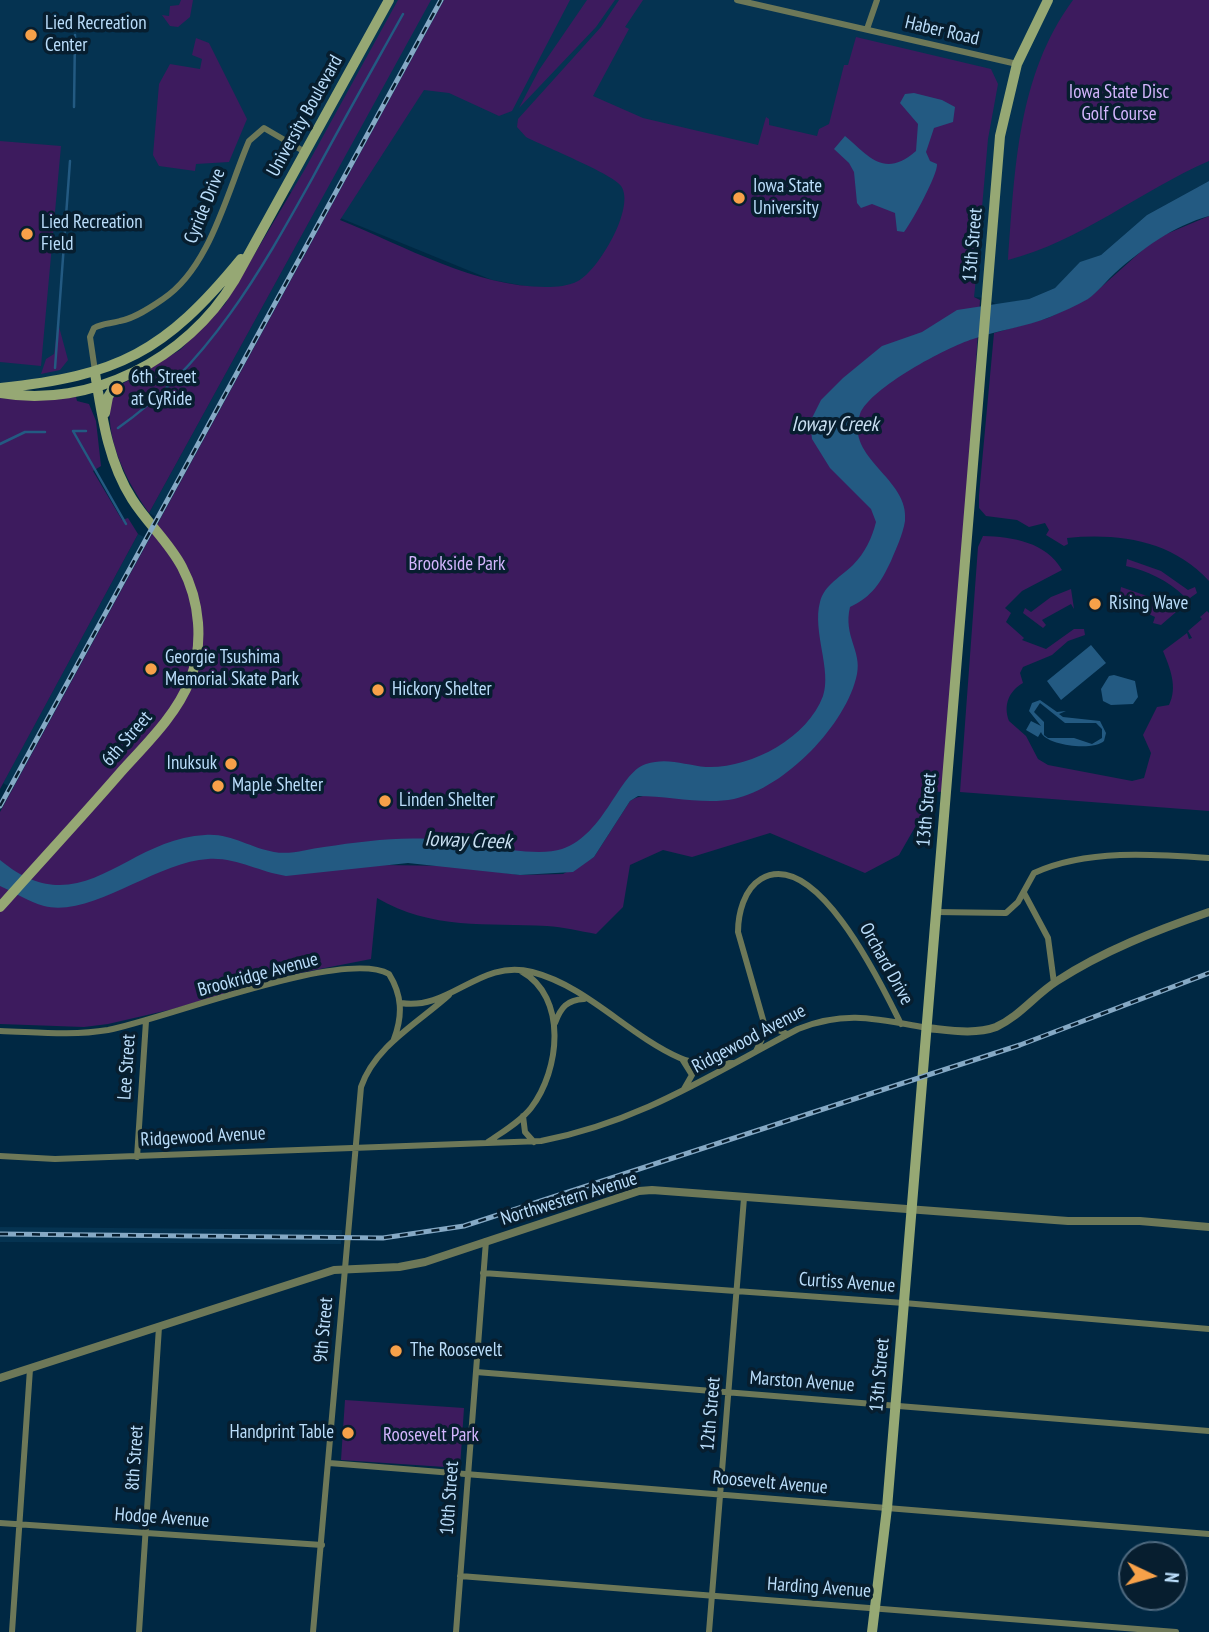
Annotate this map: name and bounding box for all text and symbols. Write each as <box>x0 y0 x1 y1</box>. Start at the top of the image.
street label: Haber Road <box>903 11 981 51</box>
place label: Lied Recreation Center <box>45 13 146 57</box>
marker: Lied Recreation Center <box>23 27 39 43</box>
street label: University Boulevard <box>262 51 348 181</box>
park label: Iowa State Disc Golf Course <box>1069 82 1169 126</box>
street label: Cyride Drive <box>180 165 230 247</box>
place label: Iowa State University <box>753 176 822 220</box>
marker: Iowa State University <box>731 190 747 206</box>
street label: 13th Street <box>958 207 988 283</box>
place label: Lied Recreation Field <box>41 212 142 256</box>
marker: Lied Recreation Field <box>19 226 35 242</box>
place label: 6th Street at CyRide <box>131 367 196 411</box>
marker: 6th Street at CyRide <box>109 381 125 397</box>
water label: Ioway Creek <box>791 412 879 438</box>
park label: Brookside Park <box>409 554 505 576</box>
place label: Rising Wave <box>1109 593 1188 615</box>
marker: Rising Wave <box>1087 596 1103 612</box>
place label: Georgie Tsushima Memorial Skate Park <box>165 647 299 691</box>
marker: Georgie Tsushima Memorial Skate Park <box>143 661 159 677</box>
place label: Hickory Shelter <box>392 679 492 701</box>
marker: Hickory Shelter <box>370 682 386 698</box>
street label: 6th Street <box>97 707 157 771</box>
place label: Inuksuk <box>167 753 217 775</box>
marker: Inuksuk <box>223 756 239 772</box>
street label: 13th Street <box>912 772 942 848</box>
place label: Maple Shelter <box>232 775 323 797</box>
marker: Maple Shelter <box>210 778 226 794</box>
place label: Linden Shelter <box>399 790 495 812</box>
marker: Linden Shelter <box>377 793 393 809</box>
water label: Ioway Creek <box>424 827 512 855</box>
street label: Orchard Drive <box>854 919 918 1009</box>
street label: Brookridge Avenue <box>195 948 321 1002</box>
street label: Ridgewood Avenue <box>688 1000 810 1078</box>
street label: Lee Street <box>113 1033 141 1101</box>
street label: Ridgewood Avenue <box>140 1122 266 1152</box>
street label: Northwestern Avenue <box>498 1167 640 1231</box>
street label: Curtiss Avenue <box>798 1268 896 1298</box>
street label: 9th Street <box>310 1296 338 1364</box>
street label: 13th Street <box>865 1337 895 1413</box>
place label: The Roosevelt <box>410 1340 502 1362</box>
marker: The Roosevelt <box>388 1343 404 1359</box>
street label: Marston Avenue <box>749 1367 855 1397</box>
street label: 12th Street <box>696 1376 726 1452</box>
place label: Handprint Table <box>229 1422 334 1444</box>
street label: 8th Street <box>121 1425 149 1491</box>
marker: Handprint Table <box>340 1425 356 1441</box>
park label: Roosevelt Park <box>383 1425 479 1447</box>
street label: 10th Street <box>436 1460 464 1536</box>
street label: Roosevelt Avenue <box>711 1467 829 1499</box>
street label: Hodge Avenue <box>114 1503 210 1533</box>
north arrow <box>1118 1541 1188 1611</box>
text: N <box>1160 1571 1184 1584</box>
street label: Harding Avenue <box>766 1573 872 1603</box>

